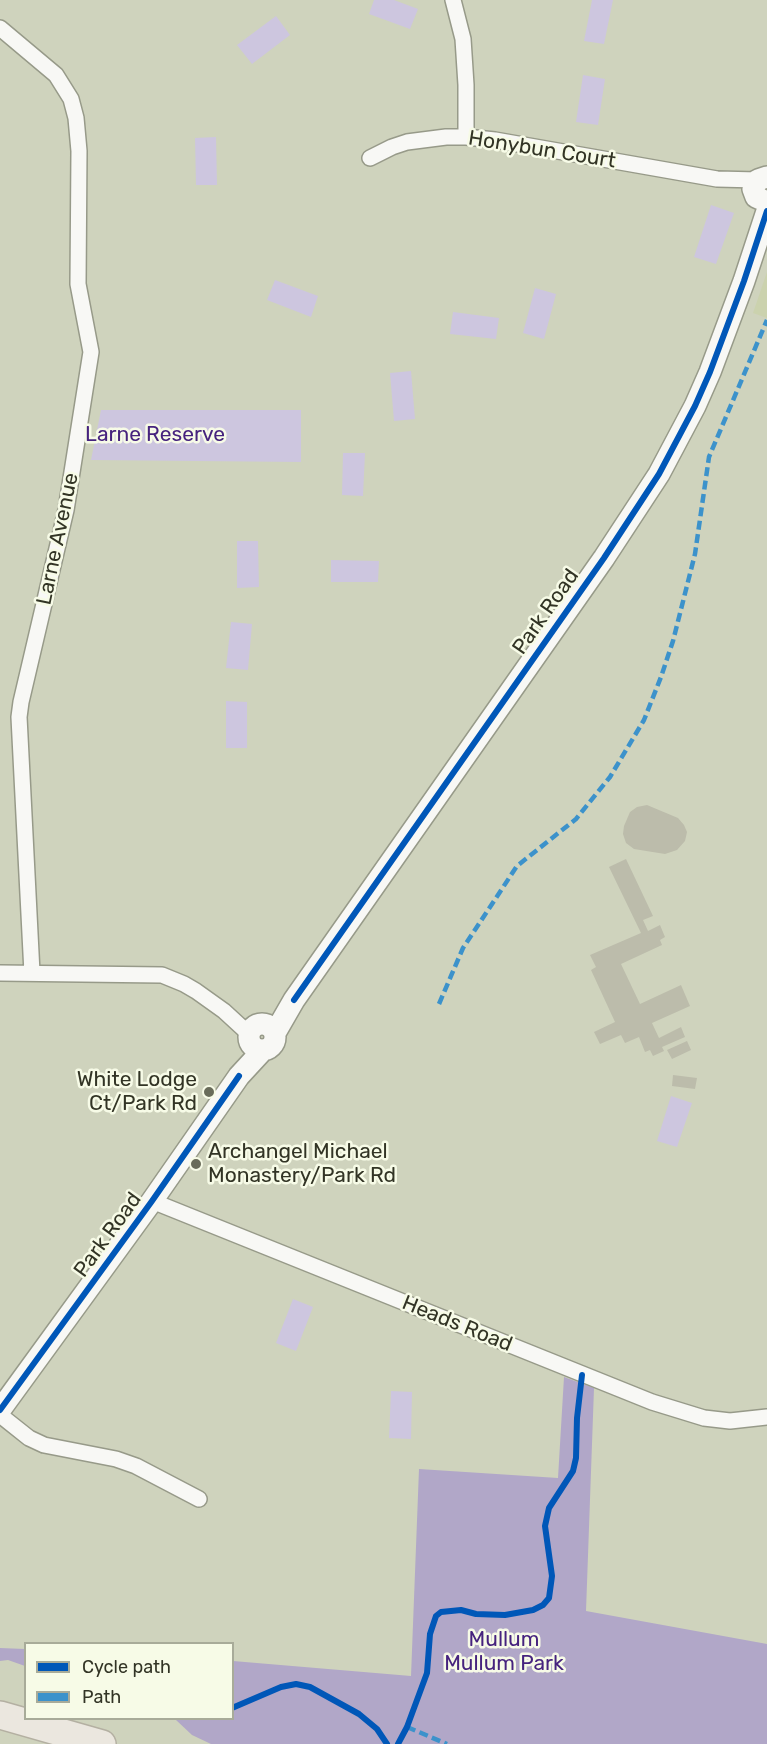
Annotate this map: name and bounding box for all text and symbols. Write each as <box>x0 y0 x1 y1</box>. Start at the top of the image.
street label: Honybun Court <box>466 126 618 174</box>
park label: Larne Reserve <box>85 422 225 448</box>
street label: Larne Avenue <box>32 471 84 607</box>
street label: Park Road <box>507 564 585 660</box>
place label: White Lodge Ct/Park Rd <box>77 1067 197 1117</box>
marker: White Lodge Ct/Park Rd <box>202 1085 216 1099</box>
place label: Archangel Michael Monastery/Park Rd <box>208 1139 396 1189</box>
marker: Archangel Michael Monastery/Park Rd <box>189 1157 203 1171</box>
street label: Park Road <box>69 1188 147 1282</box>
street label: Heads Road <box>398 1291 516 1357</box>
park label: Mullum Mullum Park <box>444 1627 564 1677</box>
legend <box>24 1642 234 1720</box>
text: Cycle path <box>82 1656 171 1678</box>
text: Path <box>82 1686 121 1708</box>

